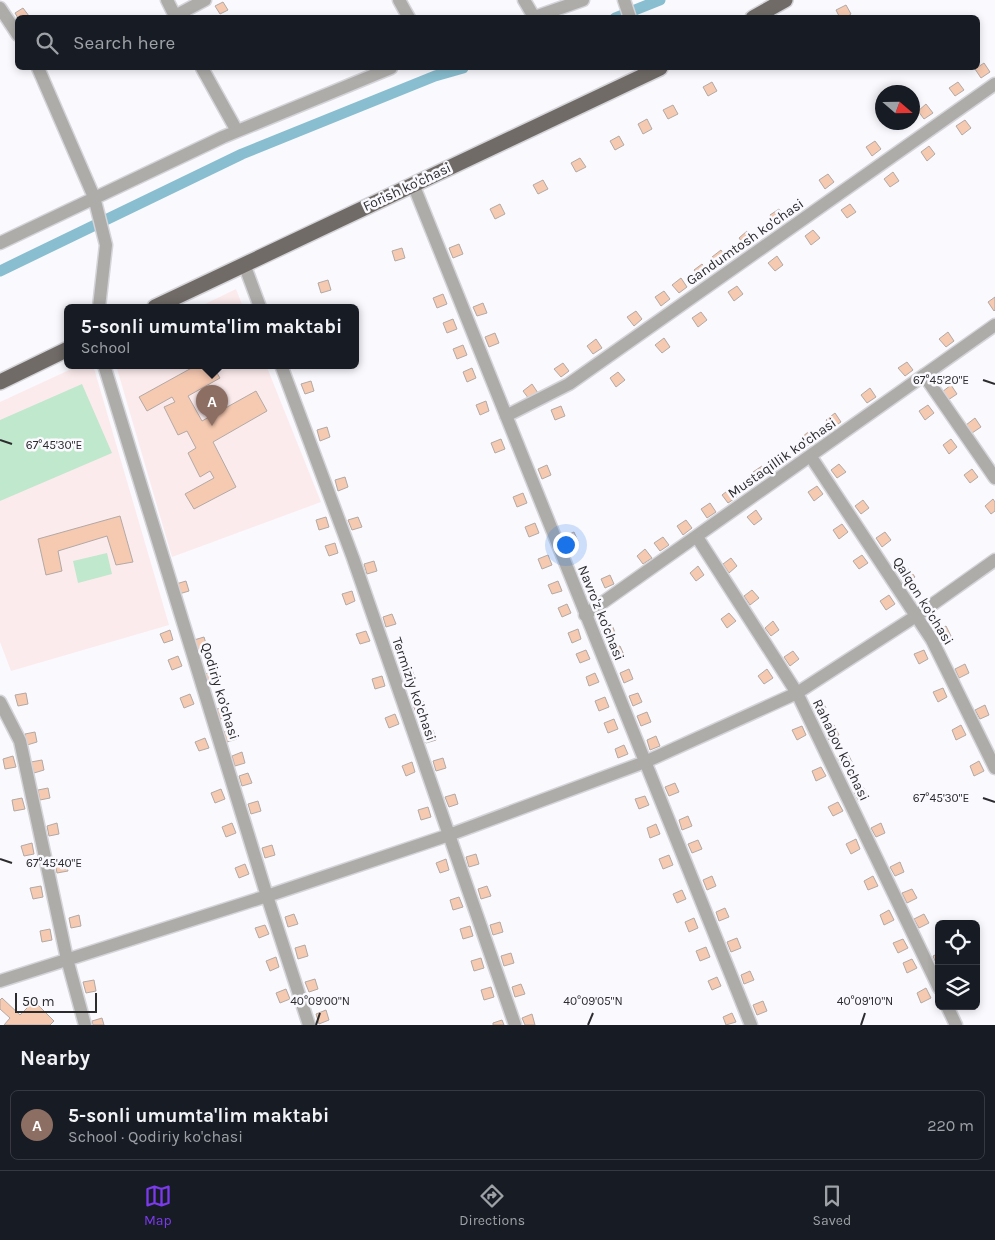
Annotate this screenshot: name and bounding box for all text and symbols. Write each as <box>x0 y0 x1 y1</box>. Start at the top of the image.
search box <box>15 15 980 70</box>
icon: search <box>33 29 61 57</box>
text: Search here <box>73 32 175 54</box>
north arrow <box>875 85 920 130</box>
street label: Forish ko'chasi <box>360 159 454 215</box>
street label: Gandumtosh ko'chasi <box>683 195 807 289</box>
popup <box>64 304 359 369</box>
text: 5-sonli umumta'lim maktabi <box>81 316 342 338</box>
text: School <box>81 338 130 357</box>
text: 67°45'20"E <box>913 373 969 387</box>
pin: A <box>196 385 228 426</box>
street label: Mustaqillik ko'chasi <box>724 414 840 502</box>
text: 67°45'30"E <box>26 438 82 452</box>
your location <box>553 532 579 558</box>
street label: Qalqon ko'chasi <box>889 554 957 648</box>
street label: Navro'z ko'chasi <box>574 563 628 663</box>
street label: Termiziy ko'chasi <box>388 635 440 743</box>
street label: Qodiriy ko'chasi <box>197 640 243 742</box>
street label: Rahabov ko'chasi <box>809 696 873 804</box>
text: 67°45'30"E <box>913 791 969 805</box>
text: 67°45'40"E <box>26 856 82 870</box>
map controls <box>935 920 980 1010</box>
button: locate <box>935 920 980 965</box>
button: layers <box>935 965 980 1010</box>
scale bar <box>15 990 98 1013</box>
text: 50 m <box>22 993 55 1010</box>
text: 40°09'00"N <box>290 994 350 1008</box>
text: 40°09'05"N <box>563 994 623 1008</box>
text: 40°09'10"N <box>837 994 893 1008</box>
text: Nearby <box>20 1046 90 1070</box>
text: 5-sonli umumta'lim maktabi <box>68 1105 329 1127</box>
text: A <box>32 1116 42 1135</box>
text: 220 m <box>927 1116 974 1135</box>
text: School · Qodiriy ko'chasi <box>68 1127 243 1146</box>
tab: Map <box>144 1182 172 1229</box>
tab: Directions <box>459 1182 525 1229</box>
tab: Saved <box>813 1182 851 1229</box>

